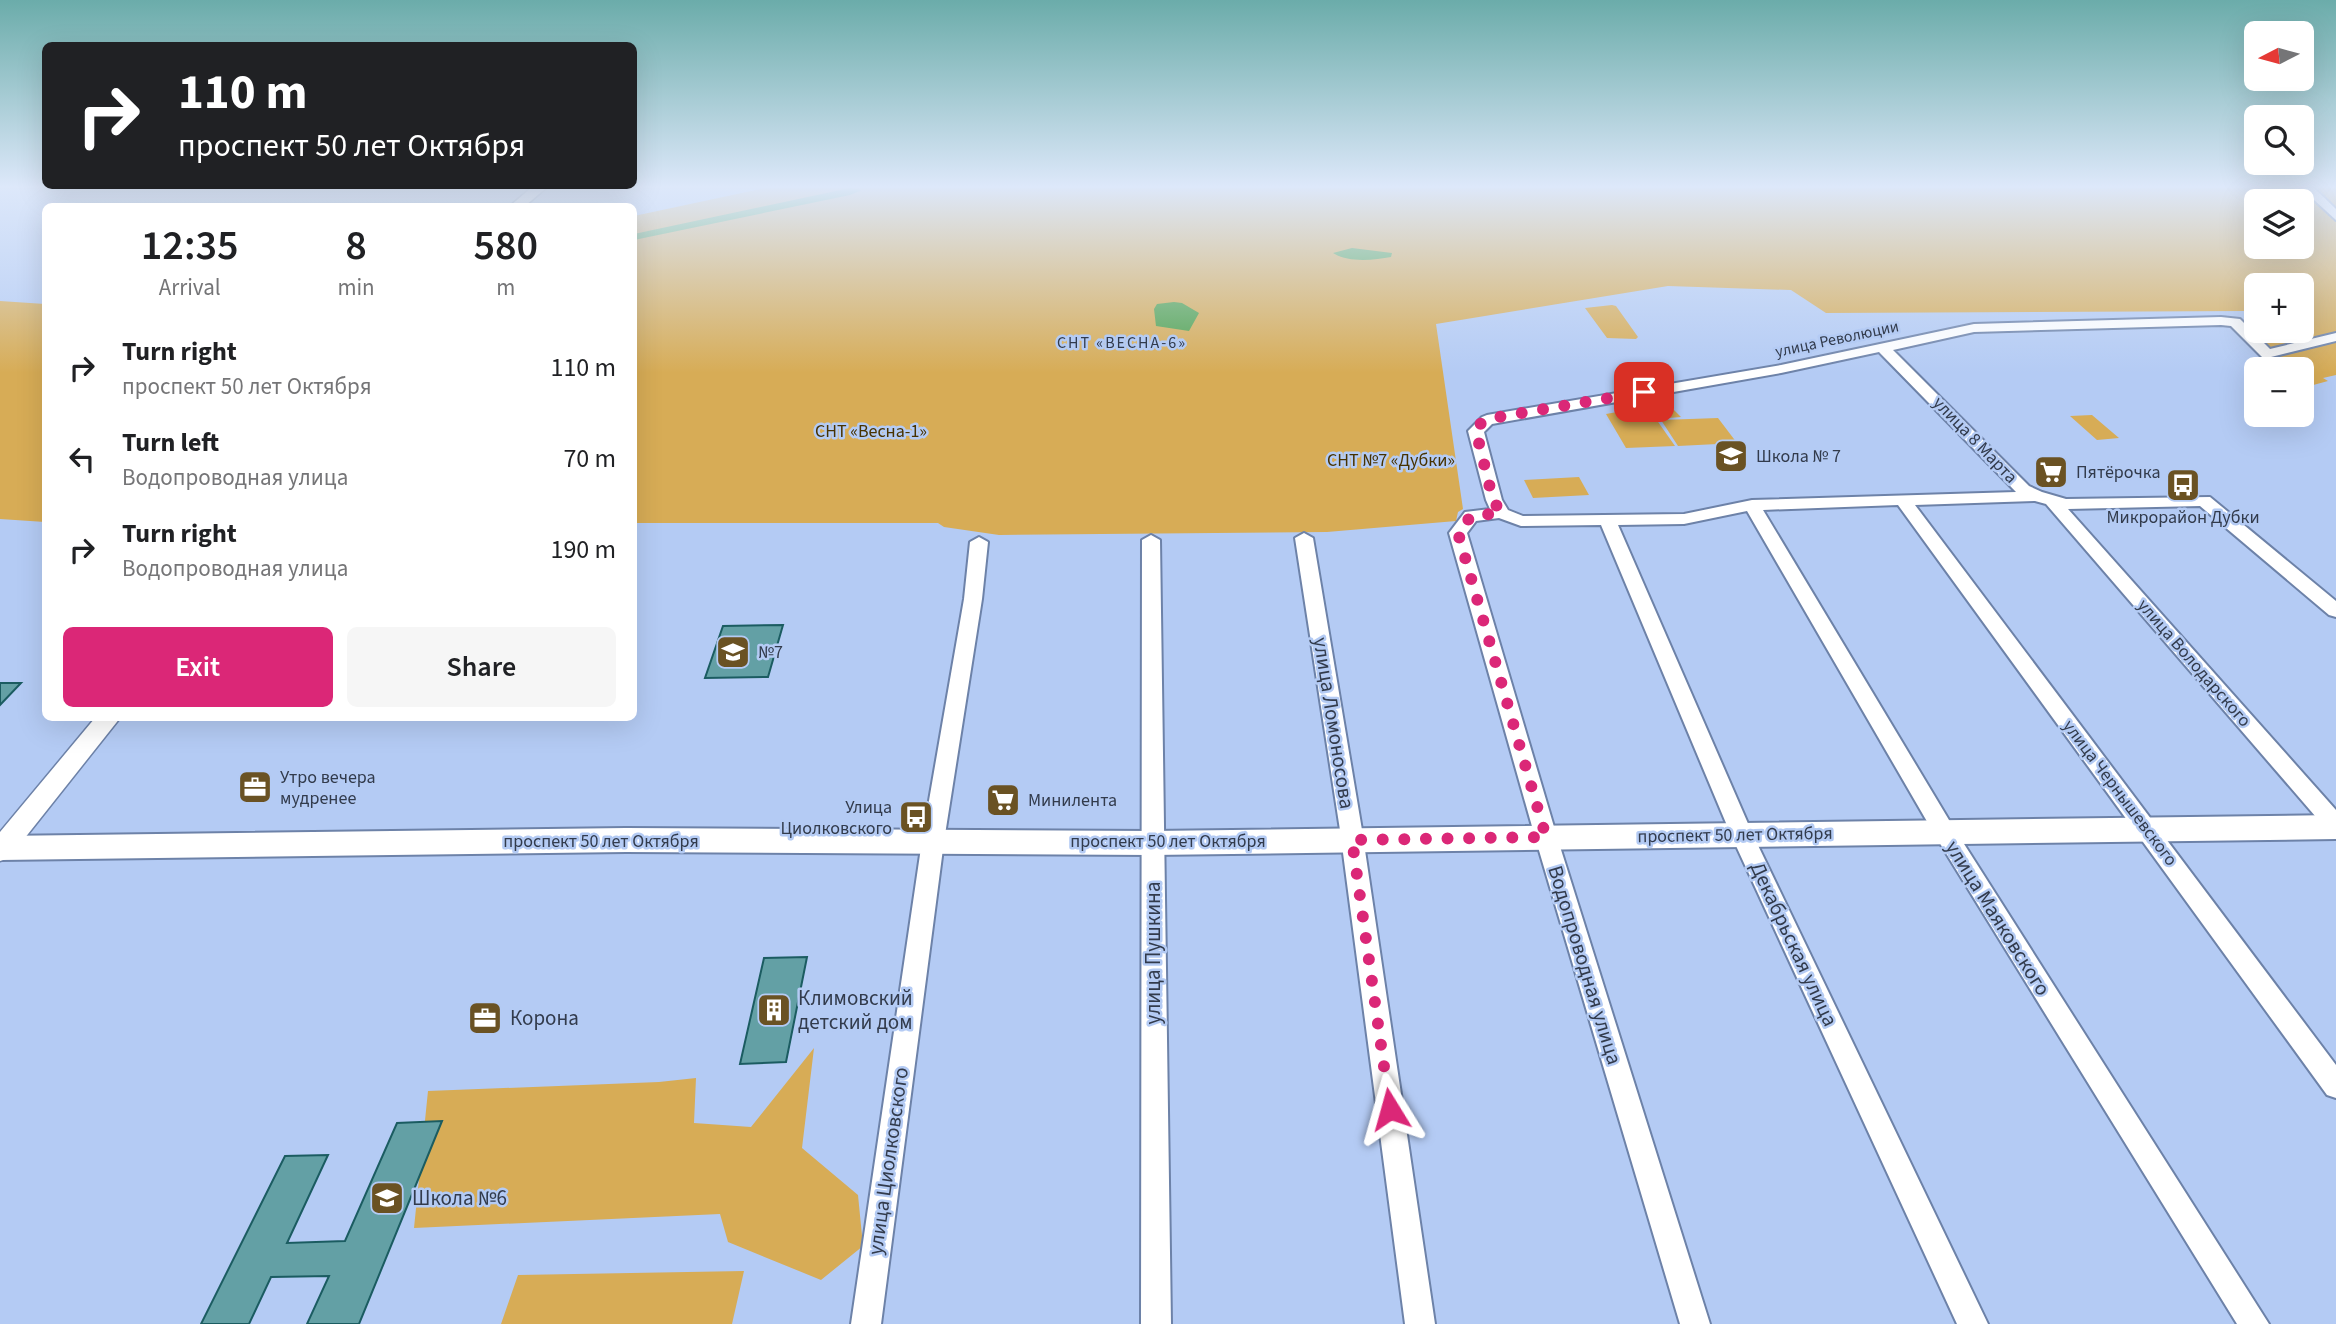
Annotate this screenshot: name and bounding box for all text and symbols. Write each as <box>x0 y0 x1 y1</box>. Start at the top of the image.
north arrow <box>2244 21 2314 91</box>
map controls <box>2244 21 2314 427</box>
text: 110 m <box>178 58 307 128</box>
icon: right <box>63 70 154 161</box>
button: search <box>2244 105 2314 175</box>
text: проспект 50 лет Октября <box>178 123 525 169</box>
button: layers <box>2244 189 2314 259</box>
text: 12:35 <box>141 216 239 276</box>
text: 8 <box>345 216 367 276</box>
text: 580 <box>474 216 538 276</box>
text: Arrival <box>159 271 221 304</box>
text: min <box>337 271 375 304</box>
text: m <box>496 271 515 304</box>
button: + <box>2244 273 2314 343</box>
street label: улица Революции <box>1773 315 1901 363</box>
district label: СНТ «ВЕСНА-6» <box>1057 332 1187 354</box>
text: Turn right <box>122 333 237 370</box>
icon: right <box>63 349 101 387</box>
text: 110 m <box>550 349 616 386</box>
button: − <box>2244 357 2314 427</box>
pin <box>1614 362 1674 422</box>
text: проспект 50 лет Октября <box>122 370 372 403</box>
icon: arrive <box>1625 373 1663 411</box>
street label: улица 8 Марта <box>1927 391 2023 489</box>
park label: СНТ «Весна-1» <box>815 419 927 444</box>
text: Turn left <box>122 424 219 461</box>
school or university icon: Школа № 7 <box>1712 437 1750 475</box>
icon: left <box>63 440 101 478</box>
text: 70 m <box>563 440 616 477</box>
place label: Школа № 7 <box>1756 444 1841 469</box>
park label: СНТ №7 «Дубки» <box>1327 448 1455 473</box>
supermarket icon: Пятёрочка <box>2032 453 2070 491</box>
place label: Пятёрочка <box>2076 460 2161 485</box>
text: Водопроводная улица <box>122 461 348 494</box>
bus stop icon: Микрорайон Дубки <box>2164 466 2202 504</box>
place label: Микрорайон Дубки <box>2106 505 2260 530</box>
text: Turn right <box>122 515 237 552</box>
icon: right <box>63 531 101 569</box>
text: 190 m <box>550 531 616 568</box>
text: Водопроводная улица <box>122 552 348 585</box>
street label: улица Володарского <box>2131 594 2257 732</box>
button: Exit <box>63 627 333 707</box>
button: Share <box>347 627 616 707</box>
school or university icon: №7 <box>714 633 752 671</box>
street label: улица Ломоносова <box>1306 635 1362 811</box>
place label: №7 <box>758 640 783 665</box>
street label: улица Чернышевского <box>2057 715 2183 871</box>
place label: Утро вечера мудренее <box>280 765 376 811</box>
office icon: Утро вечера мудренее <box>236 768 274 806</box>
supermarket icon: Минилента <box>984 781 1022 819</box>
place label: Минилента <box>1028 788 1117 813</box>
place label: Улица Циолковского <box>780 795 892 841</box>
bus stop icon: Улица Циолковского <box>897 798 935 836</box>
street label: проспект 50 лет Октября <box>1637 821 1833 849</box>
street label: проспект 50 лет Октября <box>503 829 699 854</box>
street label: проспект 50 лет Октября <box>1070 829 1266 854</box>
street label: улица Маяковского <box>1938 835 2058 1001</box>
street label: Декабрьская улица <box>1743 857 1845 1031</box>
street label: Водопроводная улица <box>1540 862 1630 1068</box>
street label: улица Пушкина <box>1138 882 1168 1024</box>
place label: Климовский детский дом <box>798 983 913 1037</box>
building icon: Климовский детский дом <box>755 991 793 1029</box>
office icon: Корона <box>466 999 504 1037</box>
place label: Корона <box>510 1003 579 1033</box>
street label: улица Циолковского <box>860 1065 916 1257</box>
position arrow <box>1353 1072 1427 1146</box>
school or university icon: Школа №6 <box>368 1179 406 1217</box>
place label: Школа №6 <box>412 1183 507 1213</box>

